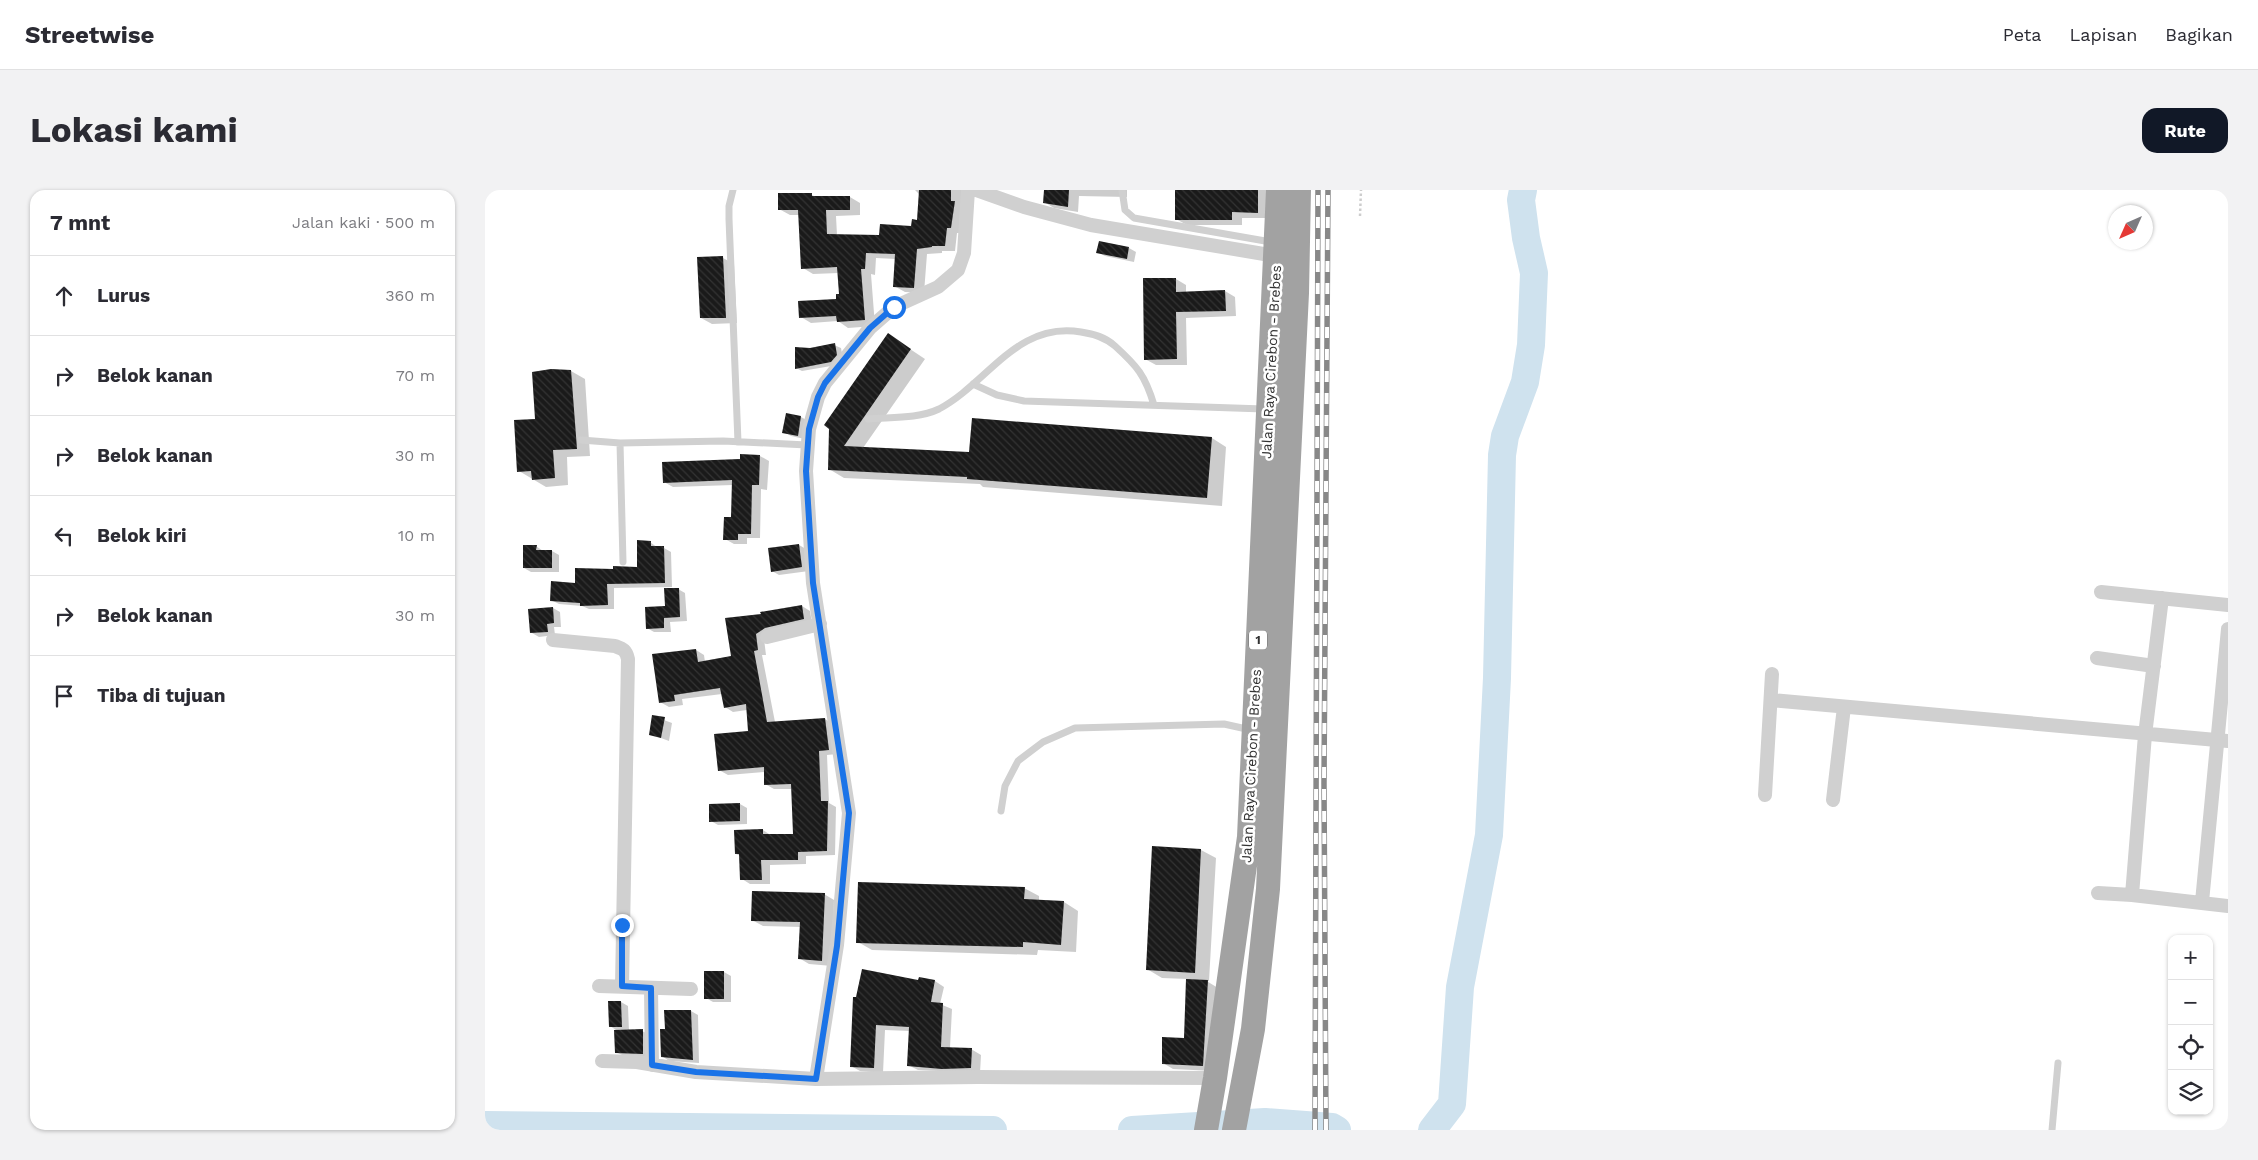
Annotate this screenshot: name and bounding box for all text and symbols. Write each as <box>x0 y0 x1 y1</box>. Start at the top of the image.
text: Streetwise <box>25 21 154 49</box>
text: Peta <box>2003 24 2041 45</box>
text: Lapisan <box>2069 24 2137 45</box>
text: Bagikan <box>2165 24 2233 45</box>
button: Rute <box>2142 108 2228 153</box>
text: Lokasi kami <box>30 109 238 151</box>
north arrow <box>2108 205 2153 250</box>
text: 7 mnt <box>50 210 110 235</box>
text: Jalan kaki · 500 m <box>292 213 435 232</box>
street label: Jalan Raya Cirebon - Brebes <box>1258 265 1284 459</box>
icon: ahead <box>50 282 78 310</box>
text: Lurus <box>97 284 150 307</box>
text: 360 m <box>385 286 435 305</box>
route start <box>883 296 906 319</box>
icon: right <box>50 362 78 390</box>
text: Belok kanan <box>97 364 213 387</box>
text: 70 m <box>396 366 435 385</box>
icon: right <box>50 442 78 470</box>
text: Belok kanan <box>97 444 213 467</box>
text: 30 m <box>395 446 435 465</box>
icon: left <box>50 522 78 550</box>
text: Belok kiri <box>97 524 187 547</box>
text: 10 m <box>398 526 435 545</box>
icon: right <box>50 602 78 630</box>
text: Belok kanan <box>97 604 213 627</box>
text: 30 m <box>395 606 435 625</box>
road number: 1 <box>1249 630 1267 650</box>
street label: Jalan Raya Cirebon - Brebes <box>1238 669 1264 863</box>
icon: arrive <box>50 682 78 710</box>
text: Tiba di tujuan <box>97 684 226 707</box>
route end <box>611 914 634 937</box>
map controls <box>2168 935 2213 1115</box>
button: + <box>2168 935 2213 980</box>
button: − <box>2168 980 2213 1025</box>
button: locate <box>2168 1025 2213 1070</box>
button: layers <box>2168 1070 2213 1115</box>

